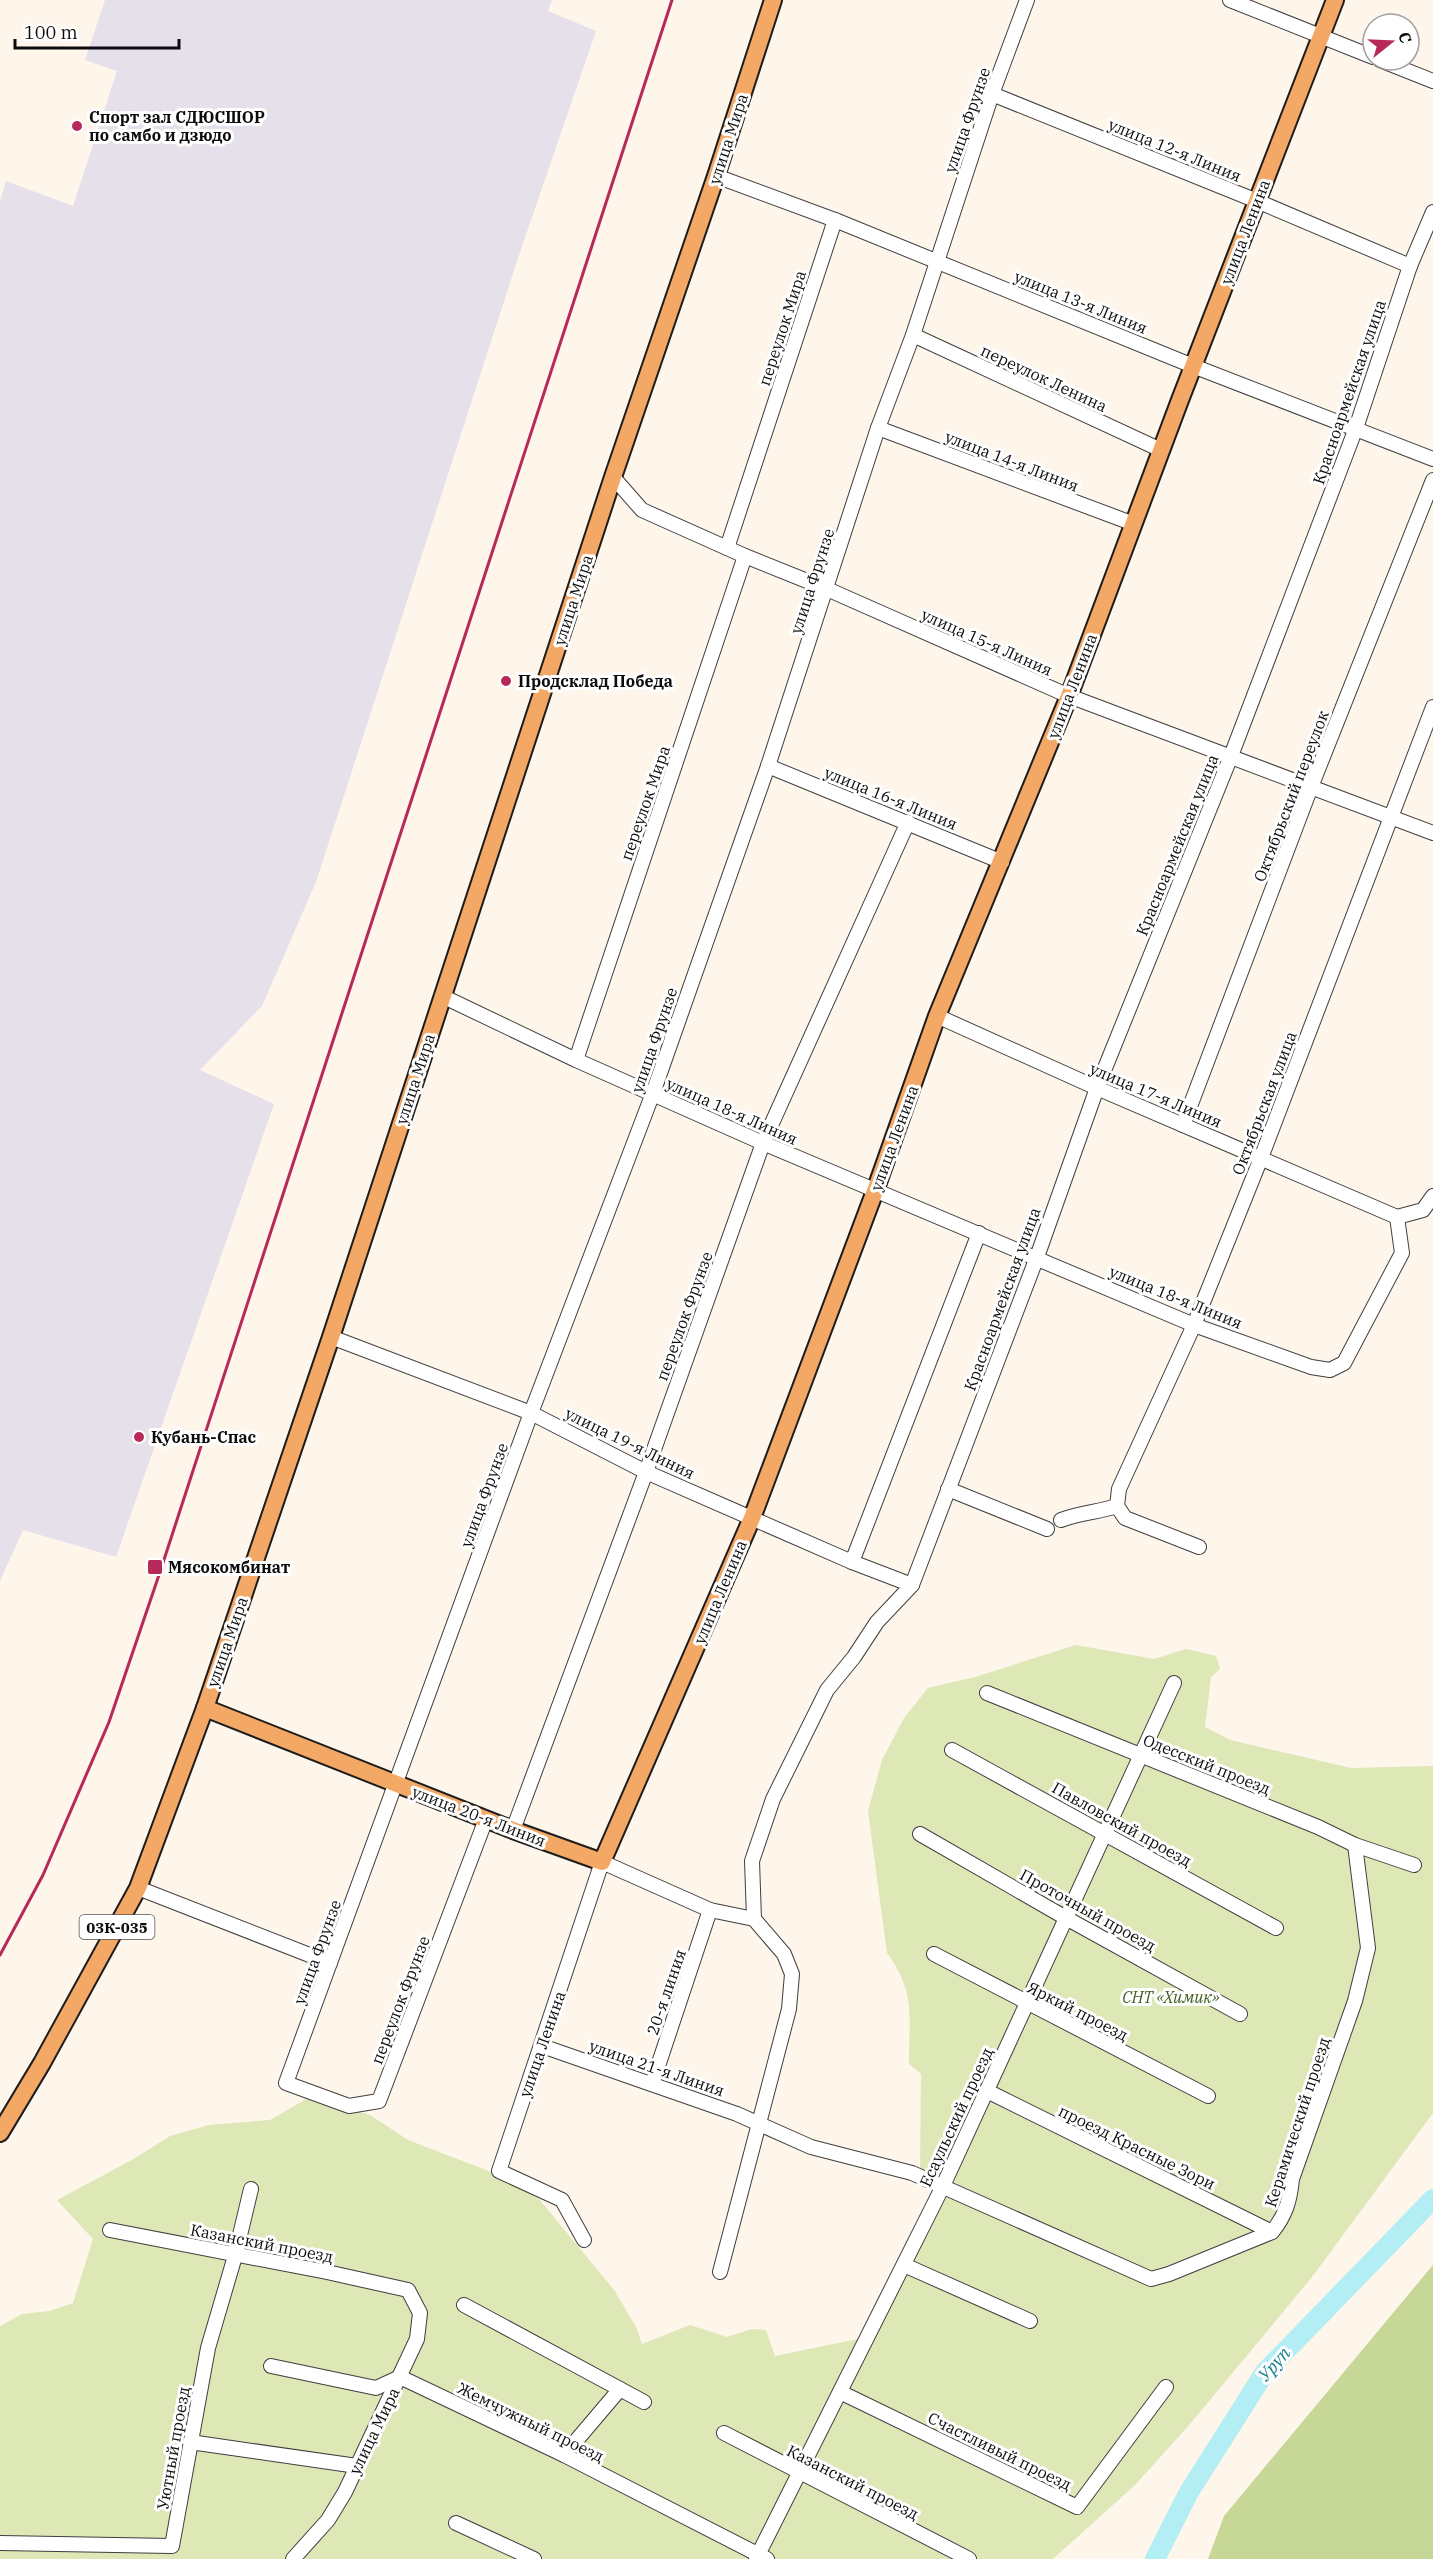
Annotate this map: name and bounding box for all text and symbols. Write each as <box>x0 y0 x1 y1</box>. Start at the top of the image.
scale bar <box>15 12 178 50</box>
north arrow <box>1361 12 1421 72</box>
text: 100 m <box>24 21 78 44</box>
text: С <box>1394 29 1416 46</box>
street label: улица Фрунзе <box>940 65 994 175</box>
street label: улица Мира <box>704 91 752 187</box>
place label: Спорт зал СДЮСШОР по самбо и дзюдо <box>89 107 265 145</box>
street label: улица 12-я Линия <box>1106 114 1244 186</box>
marker: Спорт зал СДЮСШОР по самбо и дзюдо <box>70 119 84 133</box>
street label: улица Ленина <box>1216 176 1274 287</box>
street label: улица 13-я Линия <box>1012 266 1150 338</box>
street label: переулок Мира <box>754 267 810 388</box>
street label: Красноармейская улица <box>1308 297 1390 487</box>
street label: переулок Ленина <box>978 340 1111 416</box>
street label: улица 14-я Линия <box>942 426 1082 496</box>
street label: улица Фрунзе <box>786 526 838 636</box>
street label: улица Мира <box>549 552 597 648</box>
street label: улица 15-я Линия <box>918 604 1056 680</box>
street label: улица Ленина <box>1043 630 1101 741</box>
place label: Продсклад Победа <box>518 671 673 691</box>
marker: Продсклад Победа <box>499 674 513 688</box>
street label: Октябрьский переулок <box>1249 707 1333 884</box>
street label: переулок Мира <box>616 743 674 863</box>
street label: Красноармейская улица <box>1131 751 1223 939</box>
street label: улица 16-я Линия <box>822 762 960 834</box>
street label: улица Фрунзе <box>627 985 681 1095</box>
street label: Октябрьская улица <box>1227 1028 1301 1178</box>
street label: улица Мира <box>391 1031 439 1127</box>
street label: улица 17-я Линия <box>1087 1058 1225 1132</box>
street label: улица 18-я Линия <box>663 1073 801 1149</box>
street label: улица Ленина <box>866 1082 922 1194</box>
street label: Красноармейская улица <box>959 1204 1045 1393</box>
street label: переулок Фрунзе <box>651 1249 717 1383</box>
street label: улица 18-я Линия <box>1107 1261 1245 1333</box>
street label: улица 19-я Линия <box>562 1403 698 1483</box>
place label: Кубань-Спас <box>151 1427 257 1447</box>
marker: Кубань-Спас <box>132 1430 146 1444</box>
street label: улица Фрунзе <box>456 1440 512 1550</box>
street label: улица Ленина <box>689 1537 751 1647</box>
place label: Мясокомбинат <box>168 1557 291 1577</box>
marker: Мясокомбинат <box>146 1558 164 1576</box>
street label: улица Мира <box>202 1594 252 1690</box>
street label: Одесский проезд <box>1140 1729 1274 1799</box>
street label: Павловский проезд <box>1049 1777 1195 1871</box>
street label: улица 20-я Линия <box>409 1781 549 1851</box>
street label: Проточный проезд <box>1016 1864 1160 1956</box>
street label: улица Фрунзе <box>289 1897 345 2007</box>
road number: 03К-035 <box>80 1915 154 1939</box>
street label: переулок Фрунзе <box>366 1933 434 2067</box>
street label: 20-я линия <box>642 1947 690 2037</box>
street label: Яркий проезд <box>1024 1977 1132 2045</box>
park label: СНТ «Химик» <box>1122 1987 1220 2007</box>
street label: улица Ленина <box>514 1988 570 2100</box>
street label: Керамический проезд <box>1260 2034 1334 2209</box>
street label: улица 21-я Линия <box>587 2035 727 2101</box>
street label: Есаульский проезд <box>915 2044 997 2190</box>
street label: проезд Красные Зори <box>1055 2100 1219 2194</box>
street label: Казанский проезд <box>189 2219 335 2267</box>
water label: Уруп <box>1253 2341 1296 2386</box>
street label: Жемчужный проезд <box>454 2378 608 2466</box>
street label: улица Мира <box>344 2384 404 2478</box>
street label: Уютный проезд <box>152 2385 194 2511</box>
street label: Счастливый проезд <box>925 2407 1075 2495</box>
street label: Казанский проезд <box>784 2440 922 2524</box>

